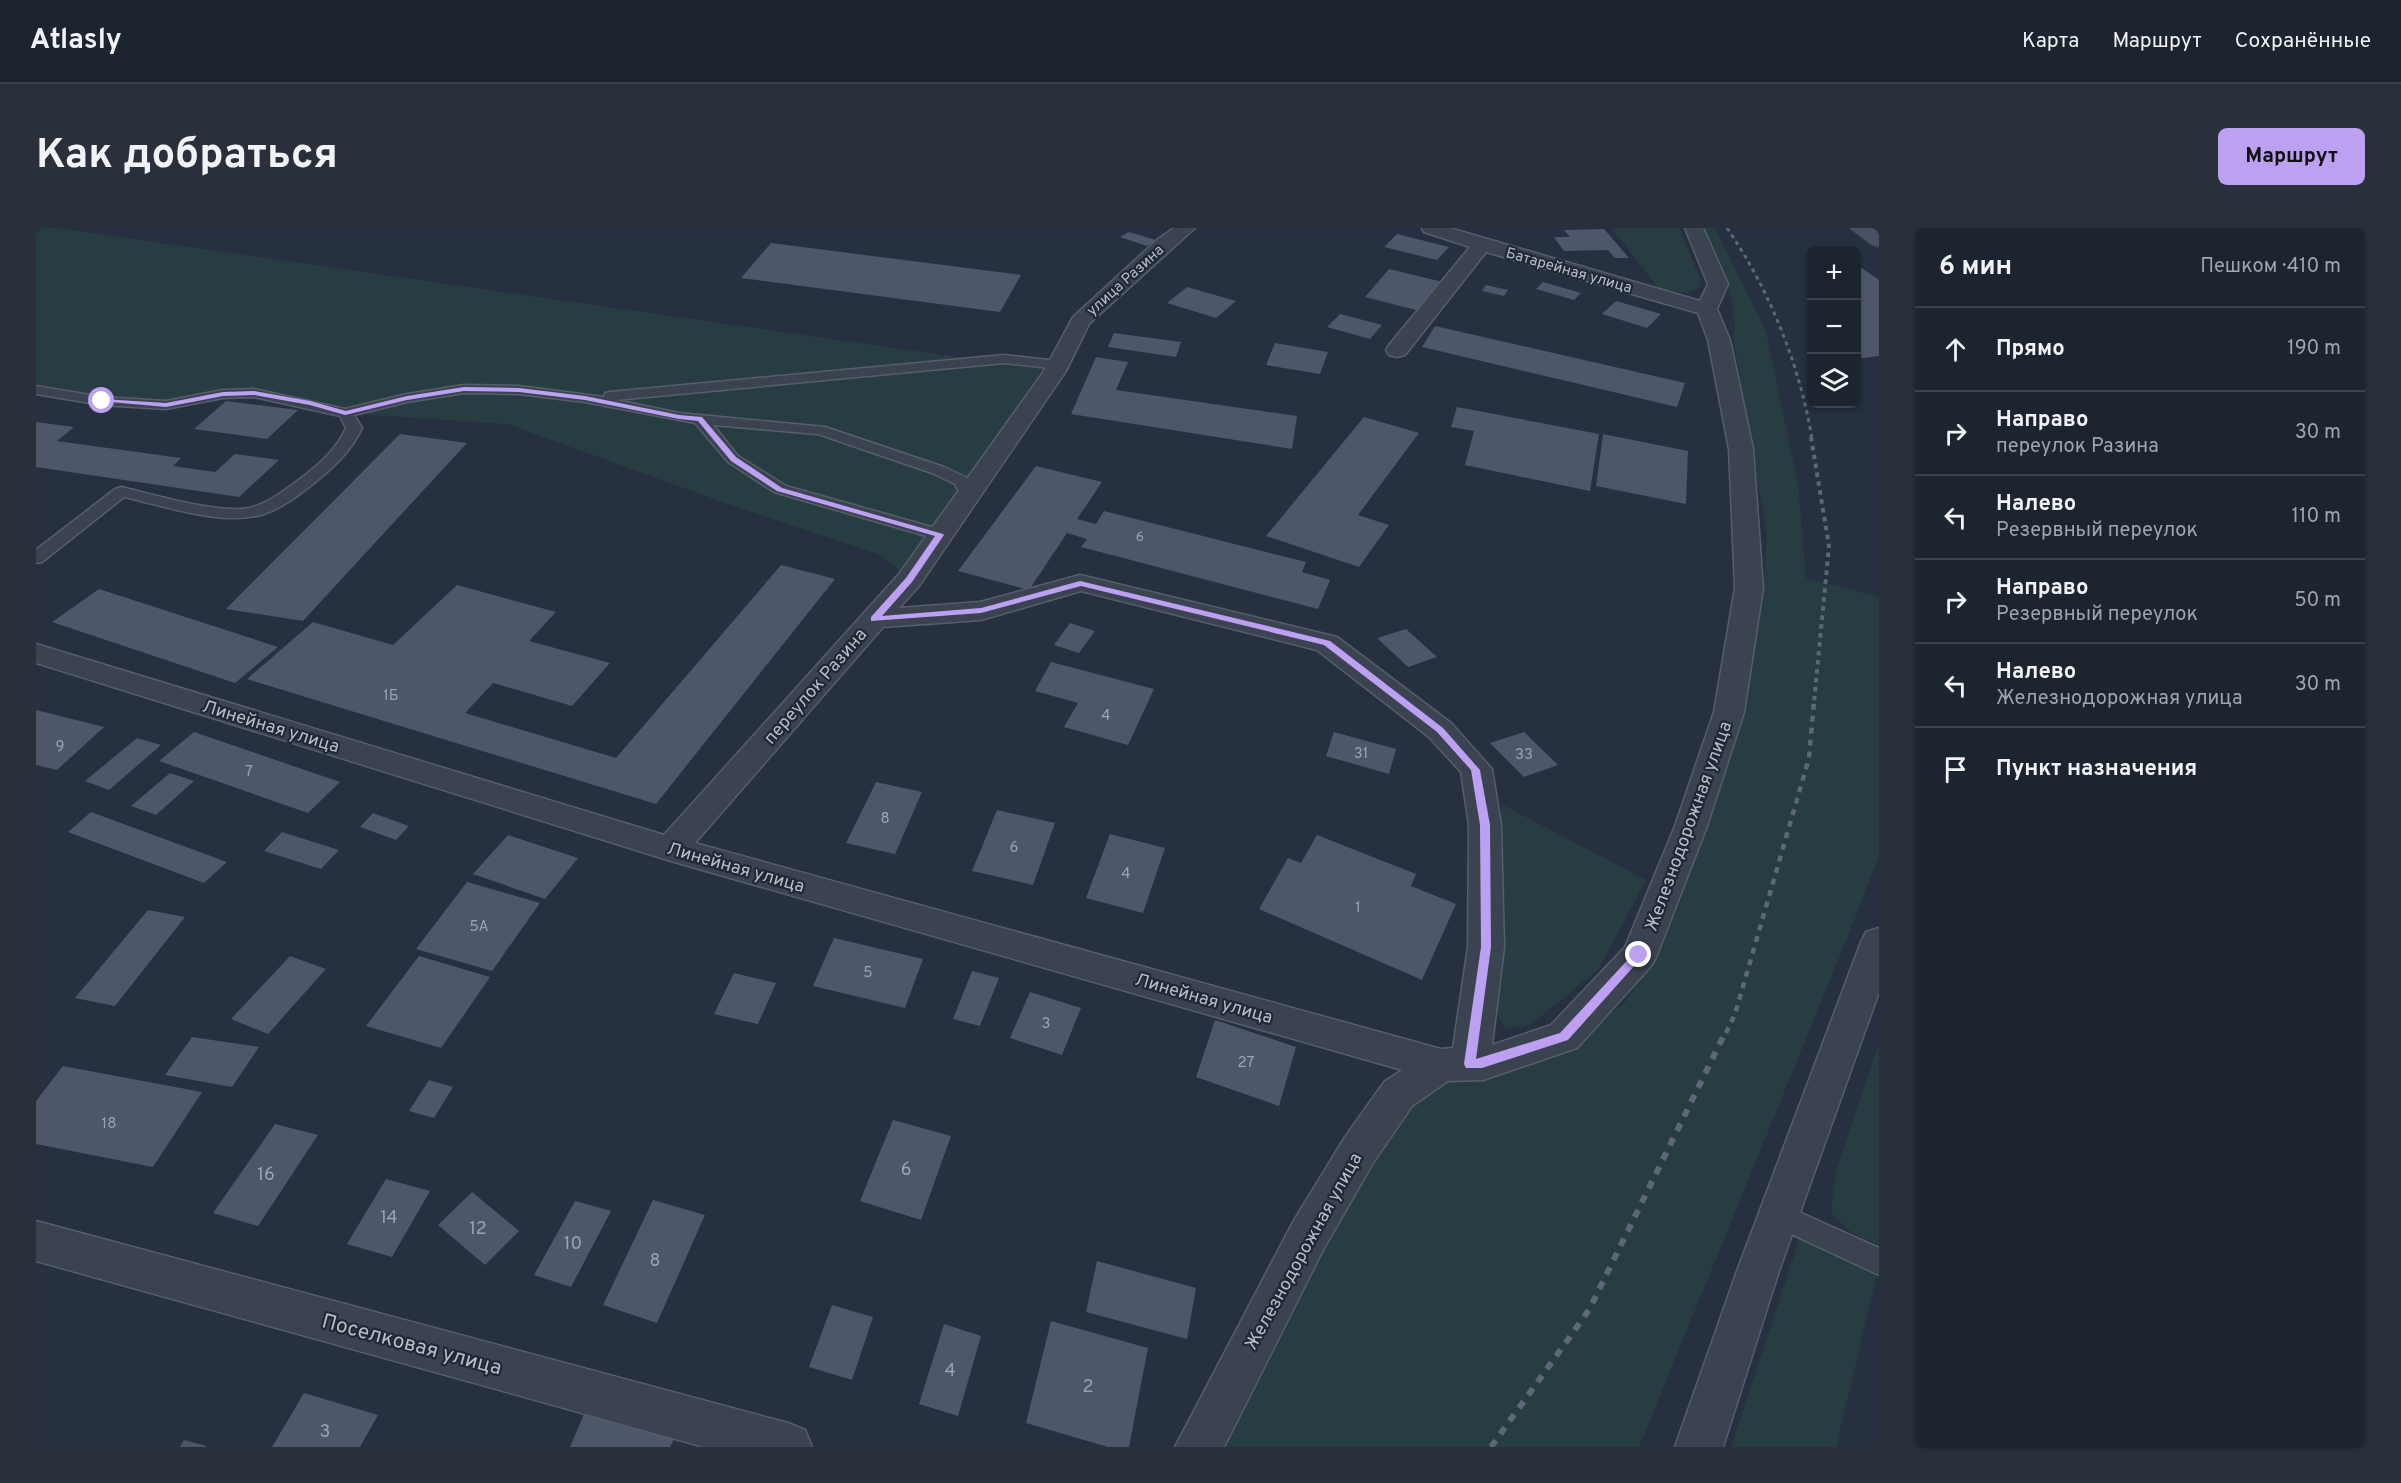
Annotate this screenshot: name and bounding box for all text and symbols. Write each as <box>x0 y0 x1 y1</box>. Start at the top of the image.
text: Atlasly <box>30 23 122 59</box>
text: Карта <box>2022 28 2079 55</box>
text: Маршрут <box>2112 28 2202 55</box>
text: Сохранённые <box>2235 28 2371 55</box>
button: Маршрут <box>2218 128 2365 185</box>
text: Как добраться <box>36 130 338 183</box>
street label: улица Разина <box>1083 241 1169 321</box>
street label: Батарейная улица <box>1503 244 1634 299</box>
map controls <box>1807 246 1861 408</box>
button: + <box>1807 246 1861 300</box>
text: 6 мин <box>1939 251 2012 284</box>
text: Пешком · 410 m <box>2200 254 2341 280</box>
button: − <box>1807 300 1861 354</box>
icon: ahead <box>1939 333 1972 366</box>
text: Прямо <box>1996 336 2065 363</box>
text: 190 m <box>2287 336 2341 362</box>
button: layers <box>1807 354 1861 408</box>
route start <box>88 387 114 413</box>
text: Направо <box>1996 407 2088 434</box>
icon: right <box>1939 417 1972 450</box>
text: 30 m <box>2295 420 2341 446</box>
text: переулок Разина <box>1996 434 2159 460</box>
text: Налево <box>1996 491 2076 518</box>
icon: left <box>1939 501 1972 534</box>
text: 110 m <box>2292 504 2341 530</box>
text: Резервный переулок <box>1996 518 2198 544</box>
house number: 6 <box>1136 529 1144 546</box>
text: Направо <box>1996 575 2088 602</box>
icon: right <box>1939 585 1972 618</box>
text: 50 m <box>2294 588 2341 614</box>
text: Резервный переулок <box>1996 602 2198 628</box>
street label: переулок Разина <box>759 624 873 750</box>
text: Налево <box>1996 659 2076 686</box>
icon: left <box>1939 669 1972 702</box>
text: 30 m <box>2295 672 2341 698</box>
text: Железнодорожная улица <box>1996 686 2242 712</box>
house number: 1Б <box>383 687 399 706</box>
street label: Линейная улица <box>199 696 342 759</box>
house number: 4 <box>1101 707 1111 726</box>
street label: Железнодорожная улица <box>1641 718 1738 935</box>
house number: 9 <box>56 738 64 757</box>
house number: 31 <box>1354 745 1368 764</box>
house number: 33 <box>1515 746 1533 765</box>
icon: arrive <box>1939 753 1972 786</box>
text: Пункт назначения <box>1996 756 2197 783</box>
house number: 7 <box>245 763 253 782</box>
house number: 8 <box>880 810 890 829</box>
street label: Линейная улица <box>664 838 807 899</box>
house number: 6 <box>1010 839 1019 858</box>
house number: 4 <box>1121 865 1131 884</box>
house number: 1 <box>1355 899 1361 918</box>
house number: 5А <box>469 918 489 937</box>
route end <box>1625 941 1651 967</box>
house number: 5 <box>863 964 873 983</box>
street label: Линейная улица <box>1132 969 1275 1030</box>
house number: 3 <box>1041 1015 1051 1034</box>
house number: 27 <box>1238 1054 1255 1073</box>
house number: 18 <box>102 1115 116 1134</box>
street label: Железнодорожная улица <box>1240 1149 1368 1354</box>
house number: 6 <box>901 1159 911 1182</box>
house number: 16 <box>257 1164 275 1187</box>
house number: 14 <box>380 1207 398 1230</box>
house number: 12 <box>469 1218 487 1241</box>
house number: 10 <box>564 1233 582 1256</box>
house number: 8 <box>650 1250 661 1273</box>
street label: Поселковая улица <box>319 1308 505 1382</box>
house number: 4 <box>944 1360 956 1383</box>
house number: 2 <box>1082 1376 1094 1399</box>
house number: 3 <box>320 1421 330 1444</box>

